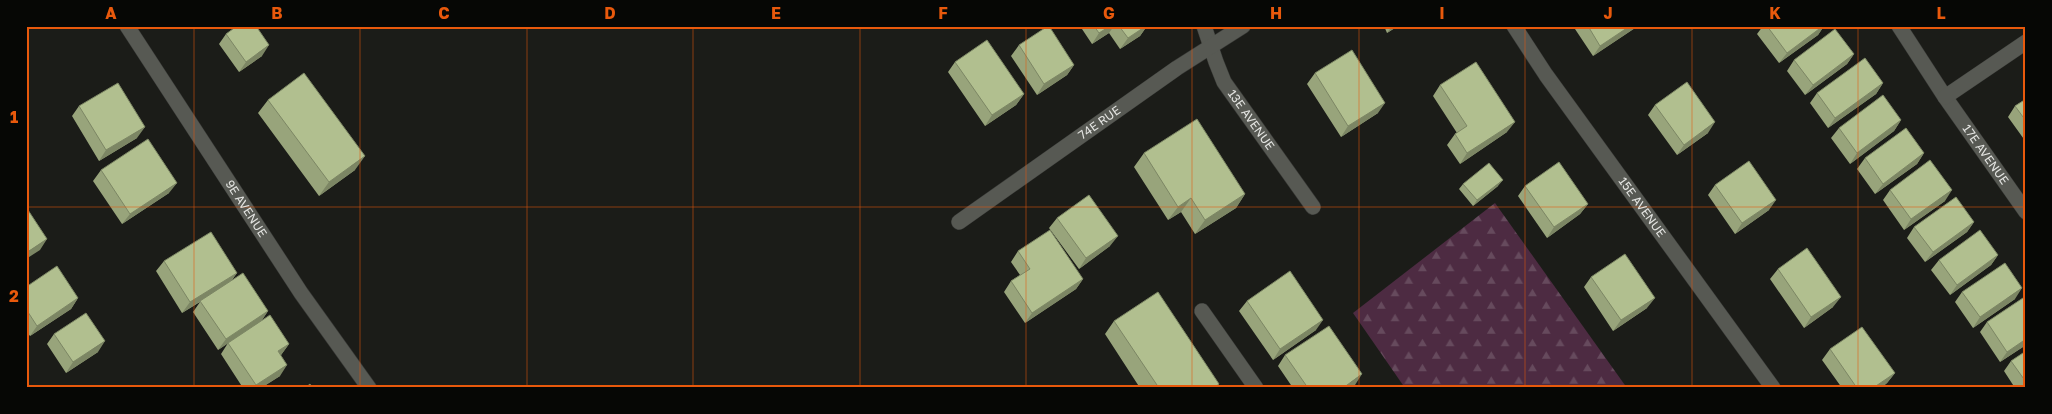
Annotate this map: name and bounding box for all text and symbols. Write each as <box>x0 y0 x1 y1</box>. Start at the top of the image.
text: A <box>105 3 117 23</box>
text: B <box>271 3 283 23</box>
text: C <box>438 3 450 23</box>
text: D <box>604 3 616 23</box>
text: E <box>771 3 781 23</box>
text: F <box>938 3 948 23</box>
text: G <box>1103 3 1115 23</box>
text: H <box>1270 3 1282 23</box>
text: I <box>1439 3 1445 23</box>
text: J <box>1603 3 1613 23</box>
text: K <box>1769 3 1781 23</box>
text: L <box>1936 3 1946 23</box>
street label: 13E AVENUE <box>1225 86 1278 153</box>
street label: 74E RUE <box>1075 102 1123 142</box>
text: 1 <box>10 107 18 127</box>
street label: 17E AVENUE <box>1960 121 2012 187</box>
street label: 15E AVENUE <box>1616 174 1669 240</box>
street label: 9E AVENUE <box>222 177 271 240</box>
text: 2 <box>9 286 19 306</box>

